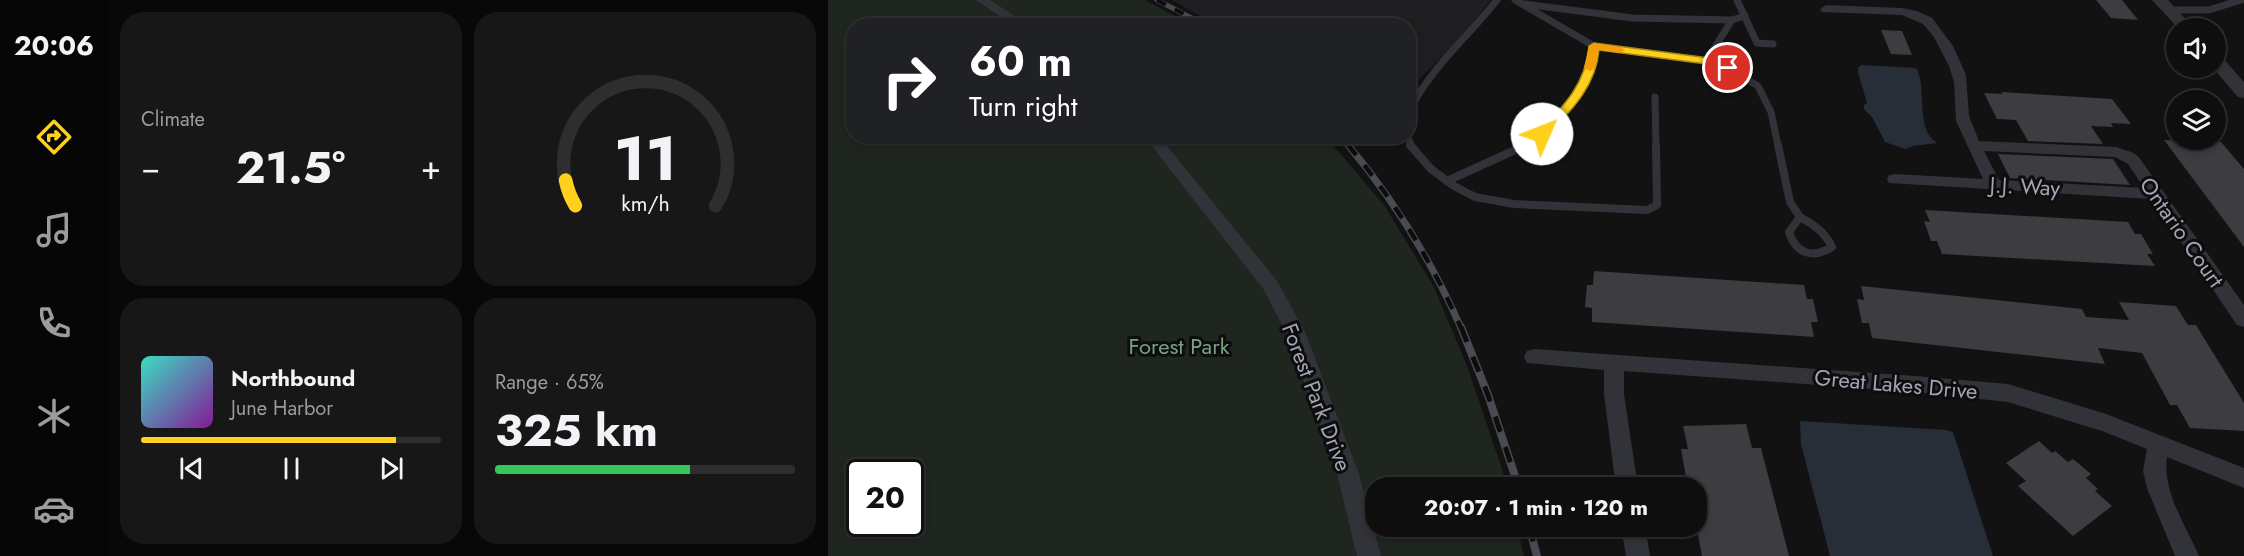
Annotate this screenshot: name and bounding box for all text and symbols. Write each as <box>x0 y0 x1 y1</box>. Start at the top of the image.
map controls <box>2166 18 2226 150</box>
button: sound <box>2166 18 2226 78</box>
text: 20:06 <box>14 26 94 65</box>
text: 60 m <box>969 31 1072 92</box>
icon: right <box>870 42 948 120</box>
pin <box>1702 42 1753 93</box>
icon: arrive <box>1711 51 1744 84</box>
text: Turn right <box>969 87 1077 126</box>
button: layers <box>2166 90 2226 150</box>
position arrow <box>1510 102 1574 166</box>
text: Climate <box>141 105 205 134</box>
text: 11 <box>613 113 677 203</box>
icon: directions <box>33 116 75 158</box>
text: 21.5° <box>236 135 345 200</box>
text: − <box>141 144 160 191</box>
text: + <box>421 144 441 191</box>
street label: J.J. Way <box>1986 168 2061 204</box>
street label: Ontario Court <box>2132 170 2232 294</box>
text: km/h <box>621 188 669 219</box>
icon: music <box>33 209 75 251</box>
icon: phone <box>33 302 75 344</box>
street label: Forest Park Drive <box>1274 318 1360 476</box>
park label: Forest Park <box>1129 330 1230 362</box>
street label: Great Lakes Drive <box>1813 361 1979 407</box>
text: Northbound <box>231 362 355 394</box>
text: Range · 65% <box>495 368 604 397</box>
text: June Harbor <box>231 394 333 423</box>
icon: climate <box>33 395 75 437</box>
text: 325 km <box>495 398 658 463</box>
icon: previous <box>175 452 208 485</box>
icon: pause <box>275 452 308 485</box>
icon: next <box>375 452 408 485</box>
speed limit sign: 20 <box>846 459 924 537</box>
icon: car <box>33 488 75 530</box>
text: 20:07 · 1 min · 120 m <box>1424 491 1648 523</box>

